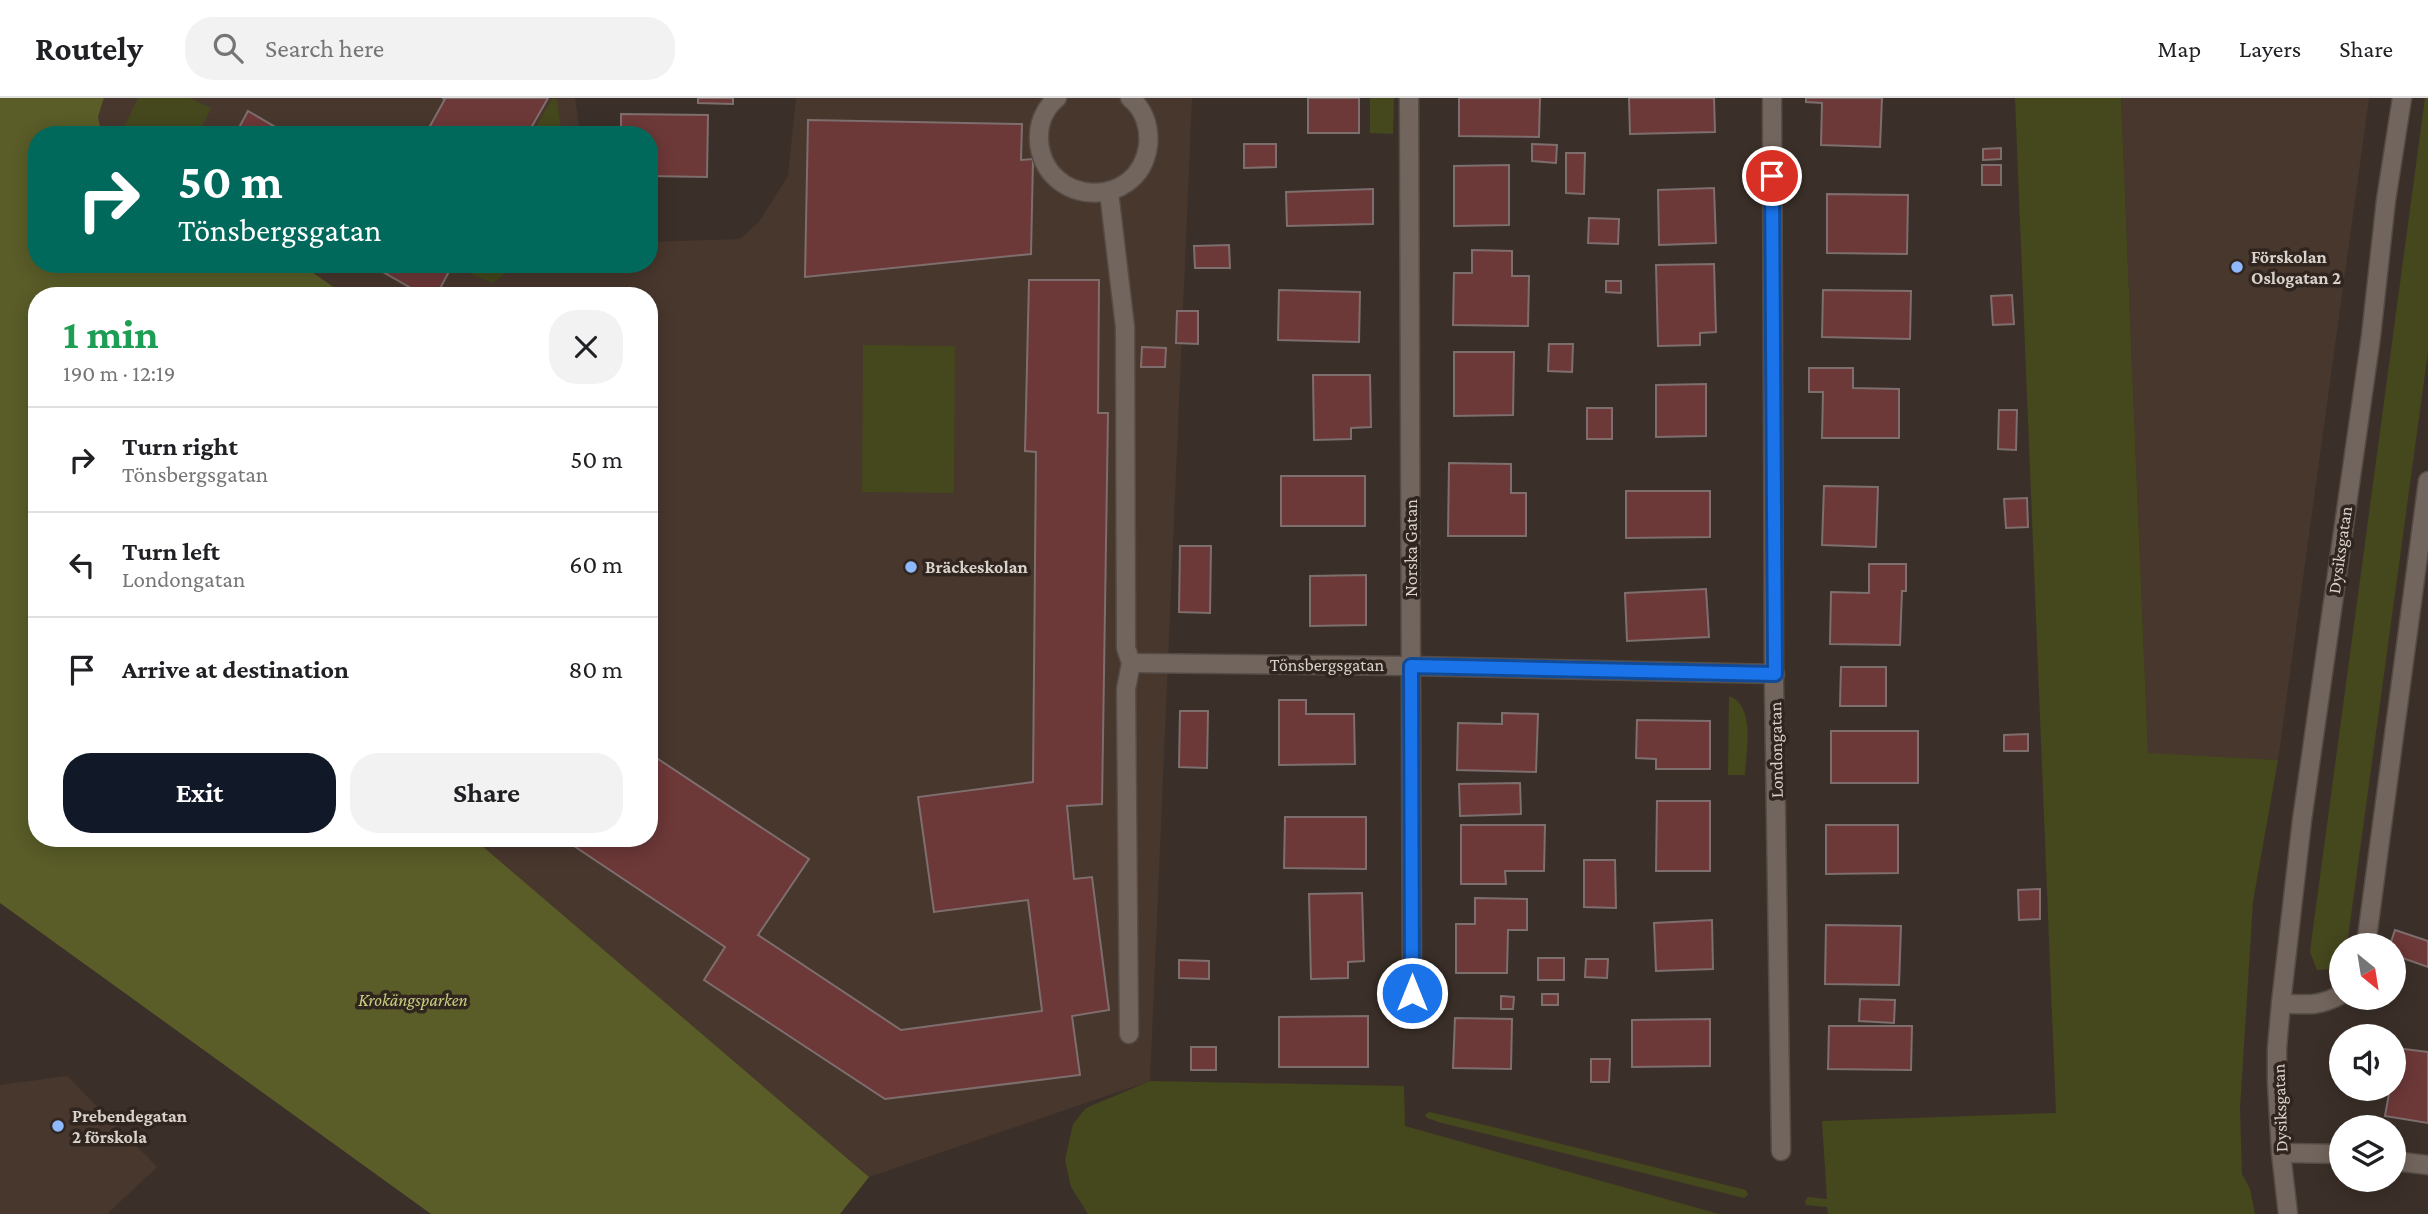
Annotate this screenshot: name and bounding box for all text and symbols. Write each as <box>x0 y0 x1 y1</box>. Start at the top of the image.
search box <box>185 17 675 80</box>
icon: search <box>209 29 247 67</box>
text: Routely <box>35 30 143 67</box>
text: Search here <box>265 34 384 63</box>
text: Map <box>2157 35 2201 62</box>
text: Layers <box>2239 35 2301 62</box>
text: Share <box>2339 35 2393 62</box>
pin <box>1742 146 1802 206</box>
icon: right <box>63 154 154 245</box>
text: 50 m <box>178 154 283 209</box>
icon: arrive <box>1753 157 1791 195</box>
text: Tönsbergsgatan <box>178 212 381 248</box>
place label: Förskolan Oslogatan 2 <box>2251 247 2341 288</box>
marker: Förskolan Oslogatan 2 <box>2229 259 2245 275</box>
text: 1 min <box>63 310 159 357</box>
button: close <box>549 310 623 384</box>
text: 190 m · 12:19 <box>63 360 175 386</box>
text: Turn right <box>122 432 238 461</box>
icon: right <box>63 441 101 479</box>
text: 50 m <box>570 445 623 474</box>
text: Tönsbergsgatan <box>122 461 268 487</box>
street label: Norska Gatan <box>1401 499 1421 597</box>
street label: Dysiksgatan <box>2324 505 2356 595</box>
text: Turn left <box>122 537 220 566</box>
icon: left <box>63 546 101 584</box>
text: 60 m <box>569 550 623 579</box>
place label: Bräckeskolan <box>925 557 1028 577</box>
marker: Bräckeskolan <box>903 559 919 575</box>
text: Londongatan <box>122 566 245 592</box>
icon: arrive <box>63 651 101 689</box>
text: Arrive at destination <box>122 655 349 684</box>
text: 80 m <box>569 655 623 684</box>
street label: Tönsbergsgatan <box>1270 655 1385 675</box>
street label: Londongatan <box>1765 701 1787 798</box>
button: Exit <box>63 753 336 833</box>
button: Share <box>350 753 623 833</box>
north arrow <box>2329 933 2406 1010</box>
map controls <box>2329 933 2406 1192</box>
position arrow <box>1375 956 1449 1030</box>
park label: Krokängsparken <box>358 990 468 1010</box>
button: sound <box>2329 1024 2406 1101</box>
street label: Dysiksgatan <box>2268 1063 2292 1152</box>
place label: Prebendegatan 2 förskola <box>72 1106 188 1147</box>
button: layers <box>2329 1115 2406 1192</box>
marker: Prebendegatan 2 förskola <box>50 1118 66 1134</box>

